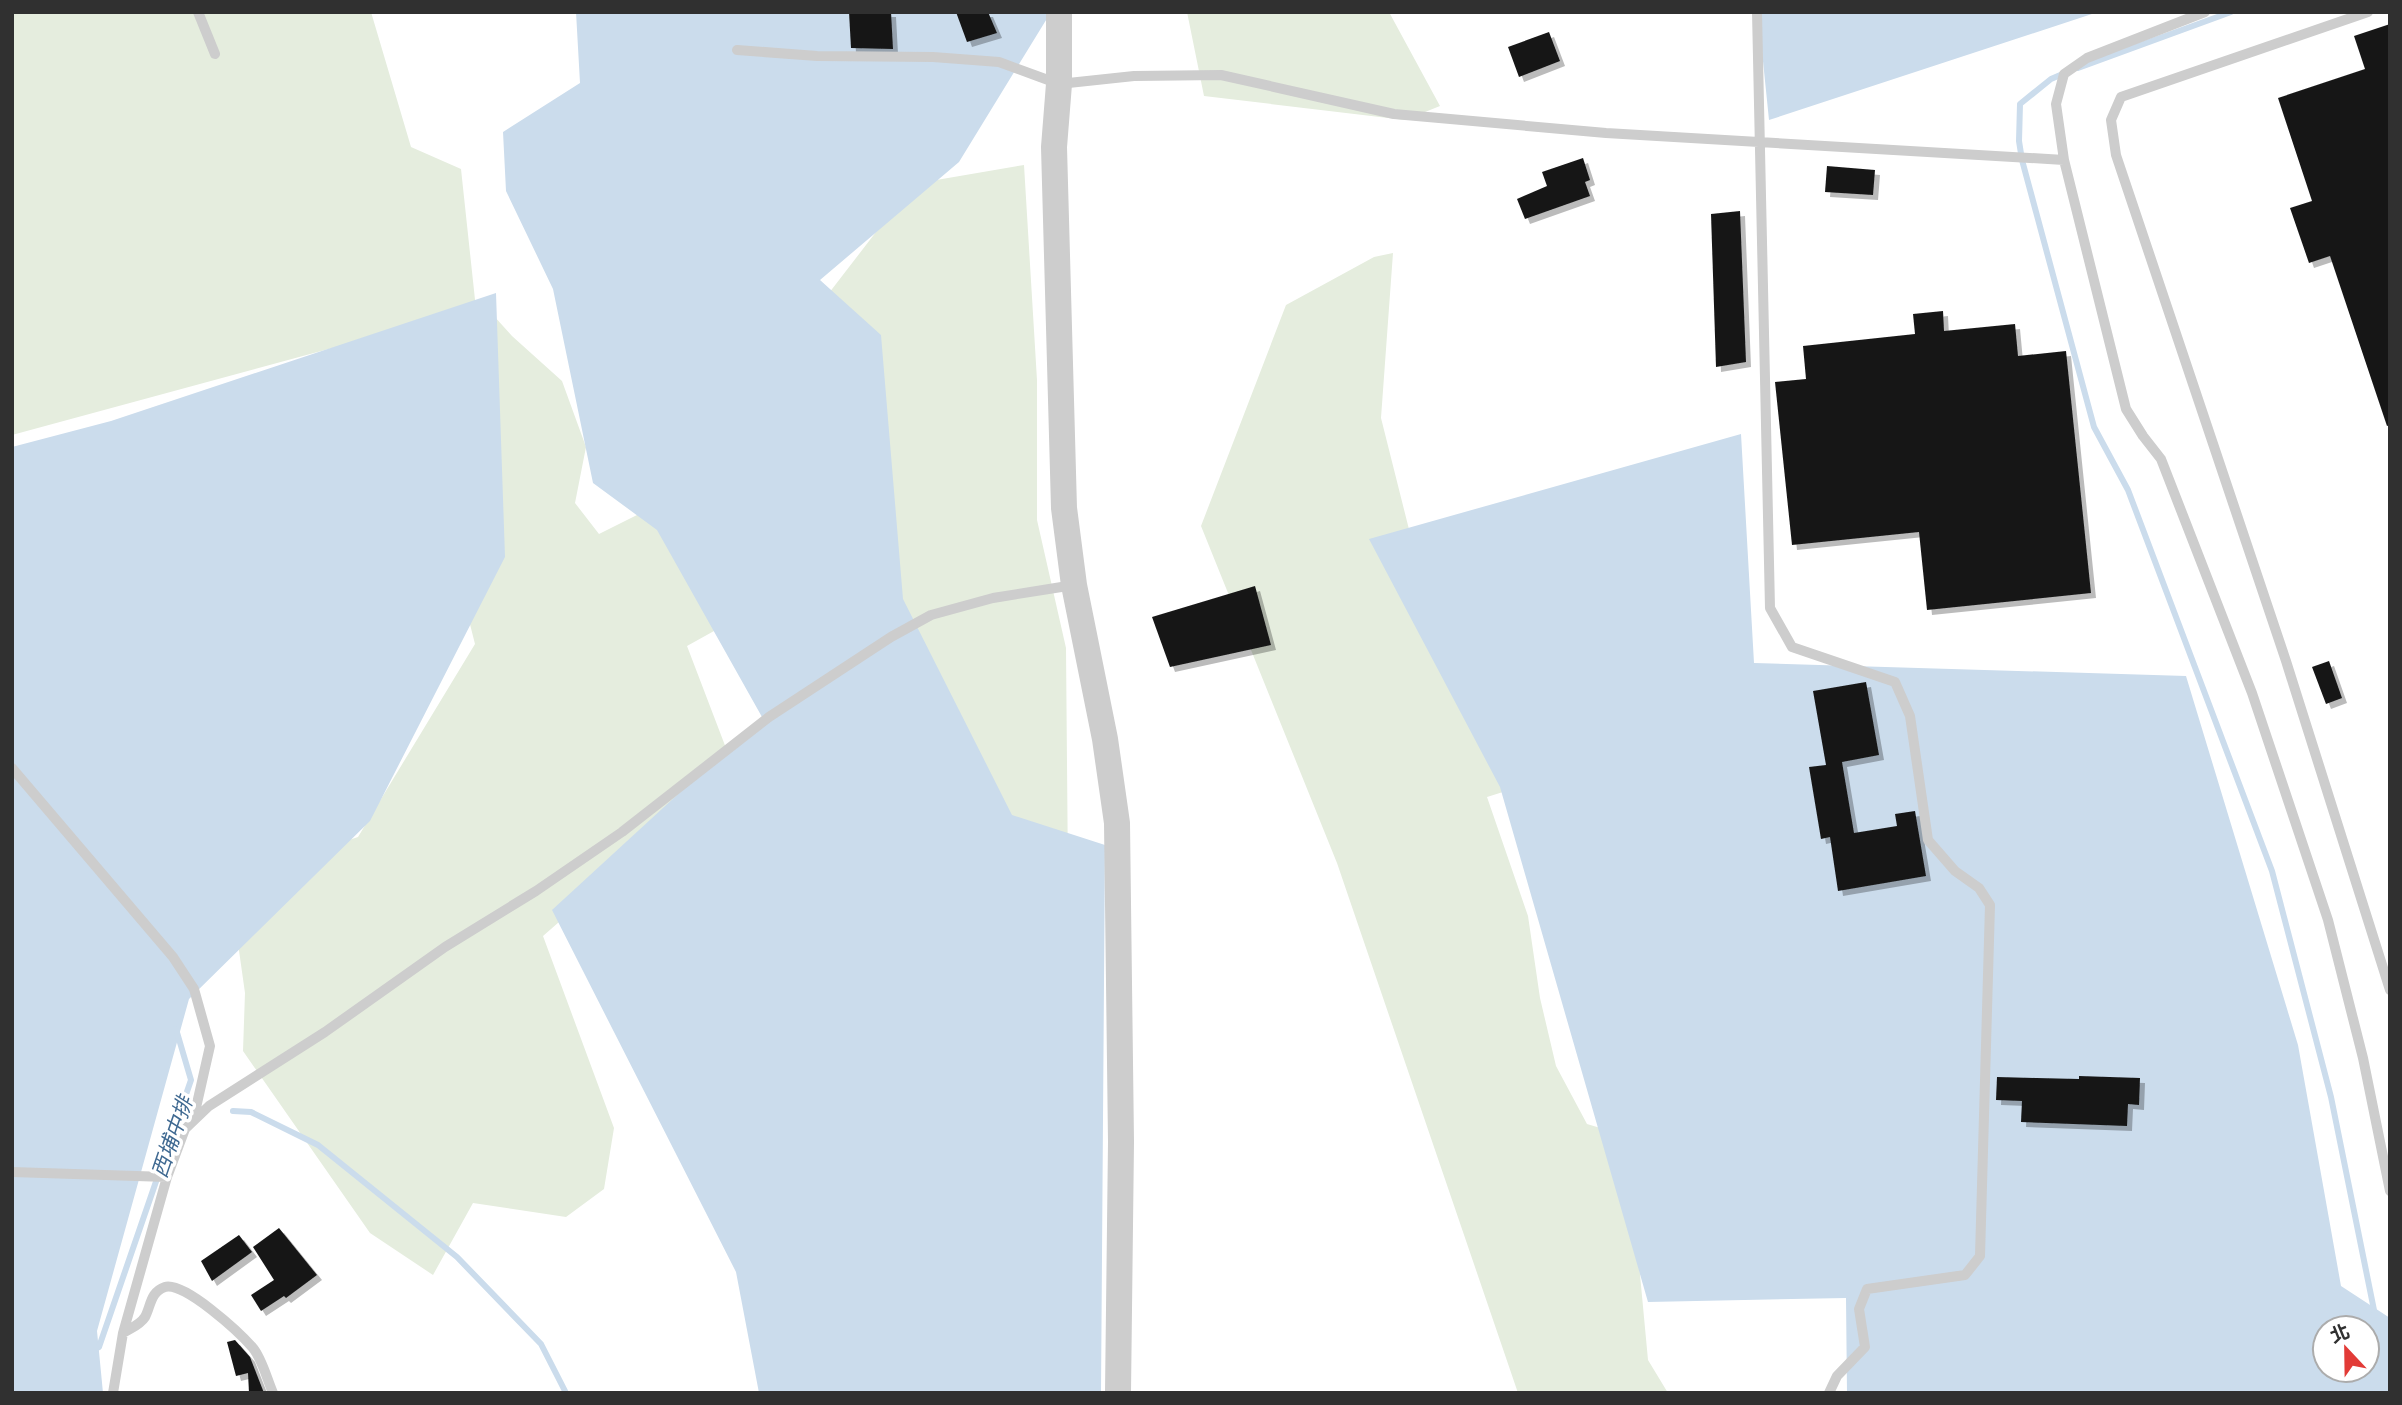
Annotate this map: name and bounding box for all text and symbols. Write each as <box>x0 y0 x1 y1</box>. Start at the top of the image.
water label: 西埔中排 <box>146 1090 199 1181</box>
north arrow <box>2311 1314 2381 1384</box>
text: 北 <box>2326 1319 2353 1348</box>

